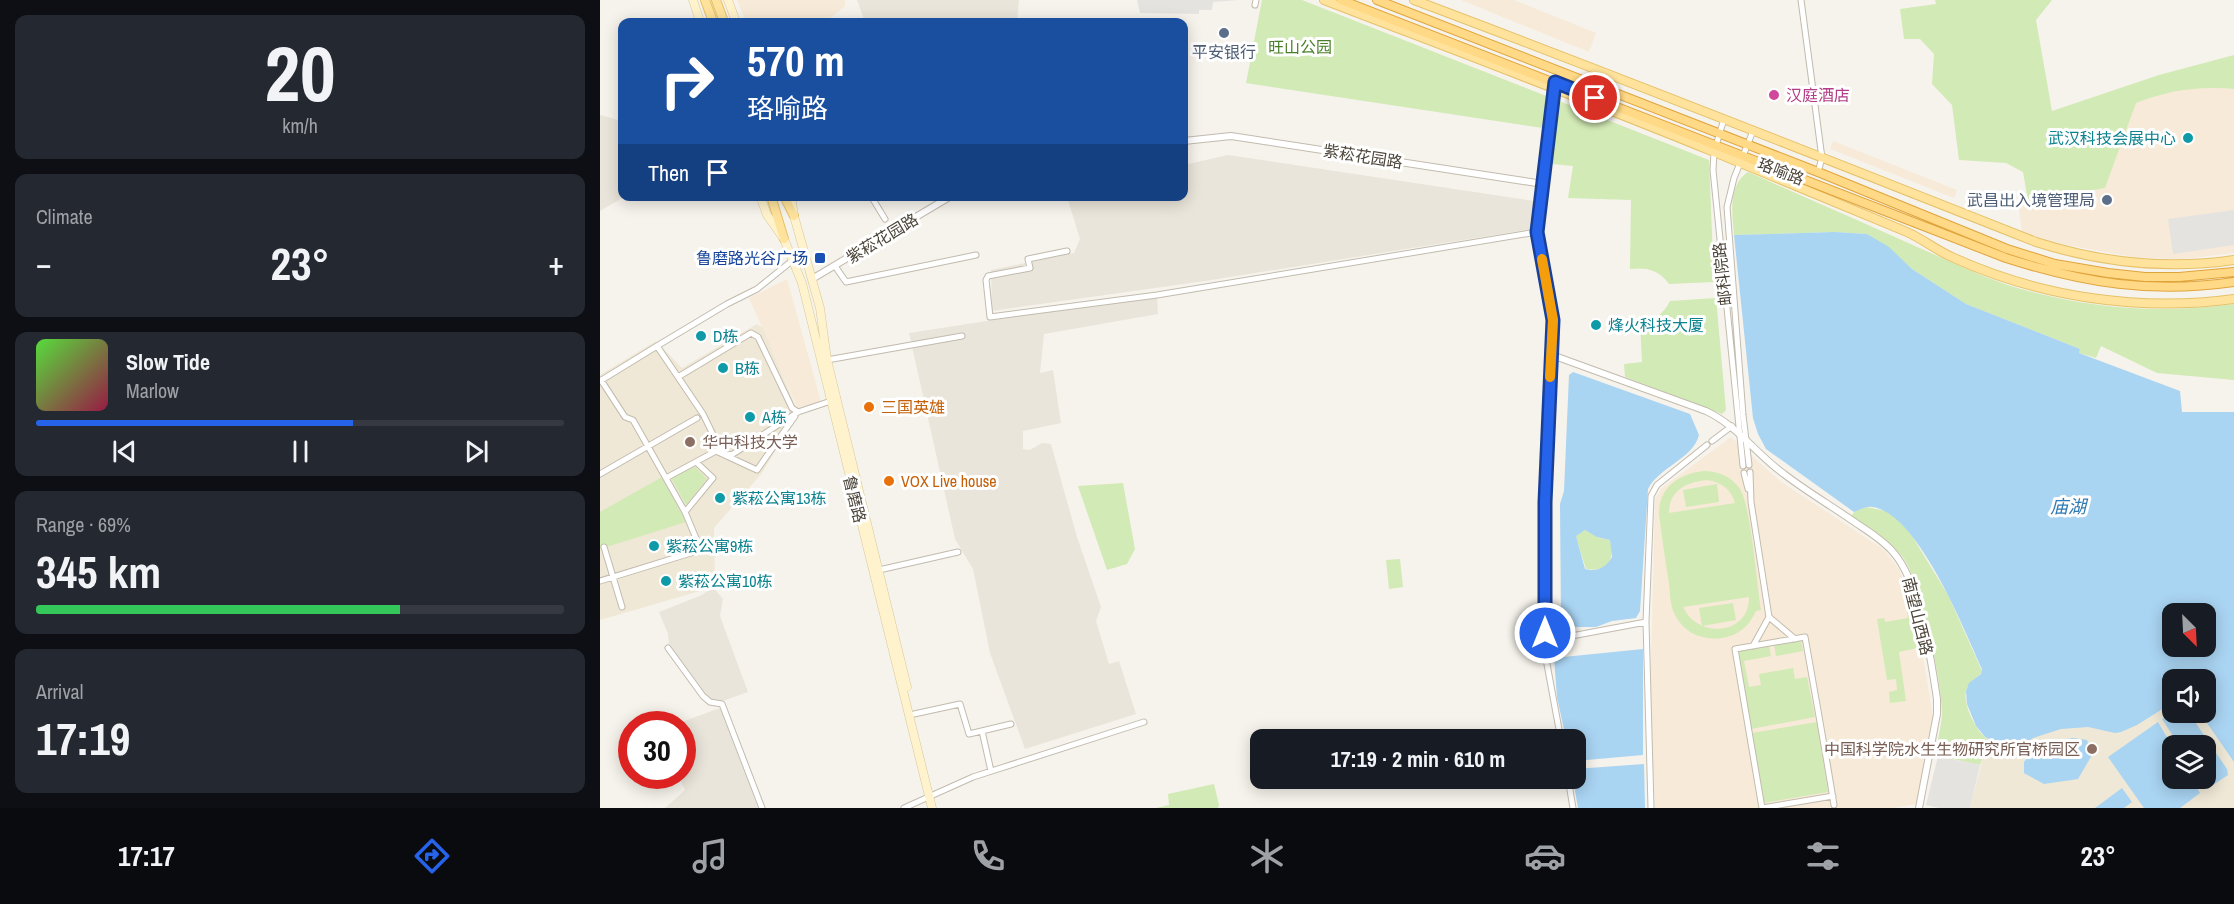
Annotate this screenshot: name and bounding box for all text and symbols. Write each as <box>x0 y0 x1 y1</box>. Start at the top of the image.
text: 20 <box>264 20 336 125</box>
marker: 平安银行 <box>1217 26 1231 40</box>
text: 570 m <box>747 33 845 89</box>
park label: 旺山公园 <box>1268 36 1332 58</box>
place label: 平安银行 <box>1192 41 1256 63</box>
icon: right <box>648 42 726 120</box>
pin <box>1569 72 1620 123</box>
icon: arrive <box>1578 81 1611 114</box>
place label: 汉庭酒店 <box>1786 84 1850 106</box>
marker: 汉庭酒店 <box>1767 88 1781 102</box>
text: 珞喻路 <box>747 90 828 126</box>
text: km/h <box>282 112 318 139</box>
place label: 武汉科技会展中心 <box>2048 127 2176 149</box>
marker: 武汉科技会展中心 <box>2181 131 2195 145</box>
street label: 紫菘花园路 <box>1322 139 1404 173</box>
street label: 珞喻路 <box>1755 152 1807 190</box>
icon: arrive <box>701 156 734 189</box>
text: Then <box>648 158 689 188</box>
place label: 武昌出入境管理局 <box>1967 189 2095 211</box>
marker: 武昌出入境管理局 <box>2100 193 2114 207</box>
text: Climate <box>36 203 93 230</box>
street label: 紫菘花园路 <box>842 208 922 268</box>
text: 23° <box>270 233 330 294</box>
text: − <box>36 241 52 285</box>
text: + <box>548 241 564 285</box>
street label: 邮科院路 <box>1708 241 1736 307</box>
place label: 鲁磨路光谷广场 <box>696 247 808 269</box>
marker: 鲁磨路光谷广场 <box>813 251 827 265</box>
place label: 烽火科技大厦 <box>1608 314 1704 336</box>
marker: 烽火科技大厦 <box>1589 318 1603 332</box>
place label: D栋 <box>713 325 738 347</box>
marker: D栋 <box>694 329 708 343</box>
text: Slow Tide <box>126 347 210 377</box>
place label: B栋 <box>735 357 760 379</box>
marker: B栋 <box>716 361 730 375</box>
text: Marlow <box>126 377 179 404</box>
place label: 三国英雄 <box>881 396 945 418</box>
marker: 三国英雄 <box>862 400 876 414</box>
place label: A栋 <box>761 406 787 428</box>
marker: A栋 <box>743 410 757 424</box>
place label: 华中科技大学 <box>702 431 798 453</box>
icon: previous <box>108 435 141 468</box>
icon: pause <box>284 435 317 468</box>
icon: next <box>460 435 493 468</box>
marker: 华中科技大学 <box>683 435 697 449</box>
place label: VOX Live house <box>901 470 997 492</box>
street label: 鲁磨路 <box>839 473 871 525</box>
marker: VOX Live house <box>882 474 896 488</box>
place label: 紫菘公寓13栋 <box>732 487 827 509</box>
marker: 紫菘公寓13栋 <box>713 491 727 505</box>
water label: 庙湖 <box>2050 494 2089 519</box>
text: Range · 69% <box>36 511 131 538</box>
place label: 紫菘公寓9栋 <box>666 535 753 557</box>
marker: 紫菘公寓9栋 <box>647 539 661 553</box>
text: 345 km <box>36 541 161 602</box>
place label: 紫菘公寓10栋 <box>678 570 773 592</box>
marker: 紫菘公寓10栋 <box>659 574 673 588</box>
street label: 南望山西路 <box>1898 575 1938 657</box>
position arrow <box>1513 601 1577 665</box>
north arrow <box>2162 603 2216 657</box>
map controls <box>2162 603 2216 789</box>
button: sound <box>2162 669 2216 723</box>
text: Arrival <box>36 678 83 705</box>
text: 17:19 <box>36 708 130 769</box>
speed limit sign: 30 <box>618 711 696 789</box>
button: layers <box>2162 735 2216 789</box>
place label: 中国科学院水生生物研究所官桥园区 <box>1824 738 2080 760</box>
marker: 中国科学院水生生物研究所官桥园区 <box>2085 742 2099 756</box>
text: 17:19 · 2 min · 610 m <box>1331 744 1505 774</box>
icon: directions <box>411 835 453 877</box>
icon: music <box>689 835 731 877</box>
icon: phone <box>967 835 1009 877</box>
icon: climate <box>1246 835 1288 877</box>
icon: car <box>1524 835 1566 877</box>
icon: filters <box>1802 835 1844 877</box>
text: 17:17 <box>118 838 175 874</box>
text: 23° <box>2080 838 2116 874</box>

